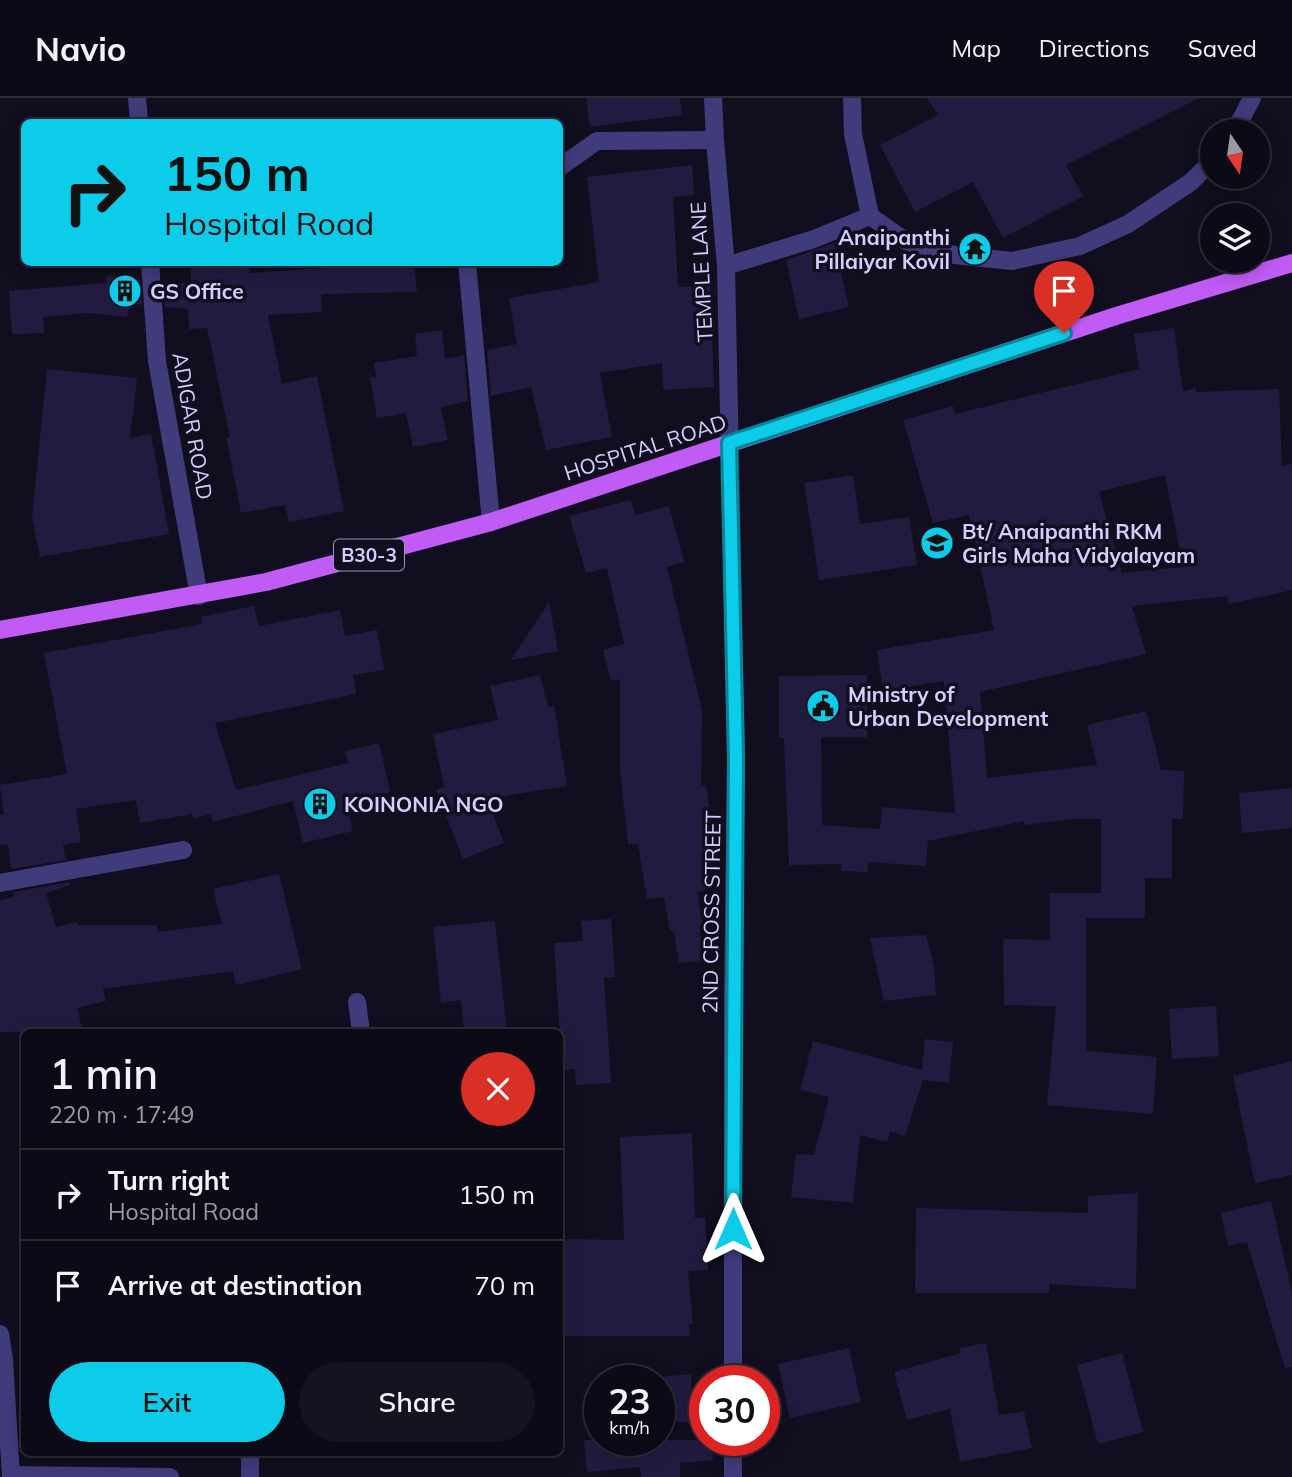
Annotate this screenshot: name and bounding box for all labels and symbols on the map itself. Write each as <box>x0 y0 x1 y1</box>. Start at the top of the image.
north arrow <box>1200 119 1270 189</box>
street label: TEMPLE LANE <box>684 201 718 343</box>
place label: Anaipanthi Pillaiyar Kovil <box>815 224 950 274</box>
temple icon: Anaipanthi Pillaiyar Kovil <box>956 230 994 268</box>
pin <box>1034 261 1094 333</box>
building icon: GS Office <box>106 272 144 310</box>
place label: GS Office <box>150 278 244 304</box>
street label: ADIGAR ROAD <box>167 350 219 502</box>
street label: HOSPITAL ROAD <box>560 408 730 486</box>
place label: Bt/ Anaipanthi RKM Girls Maha Vidyalayam <box>962 518 1195 568</box>
school or university icon: Bt/ Anaipanthi RKM Girls Maha Vidyalayam <box>918 524 956 562</box>
road number: B30-3 <box>334 540 404 570</box>
place label: Ministry of Urban Development <box>848 681 1048 731</box>
public building icon: Ministry of Urban Development <box>804 687 842 725</box>
building icon: KOINONIA NGO <box>301 785 339 823</box>
place label: KOINONIA NGO <box>344 791 504 817</box>
street label: 2ND CROSS STREET <box>696 810 726 1014</box>
position arrow <box>696 1192 770 1266</box>
speed limit sign: 30 <box>689 1365 780 1456</box>

